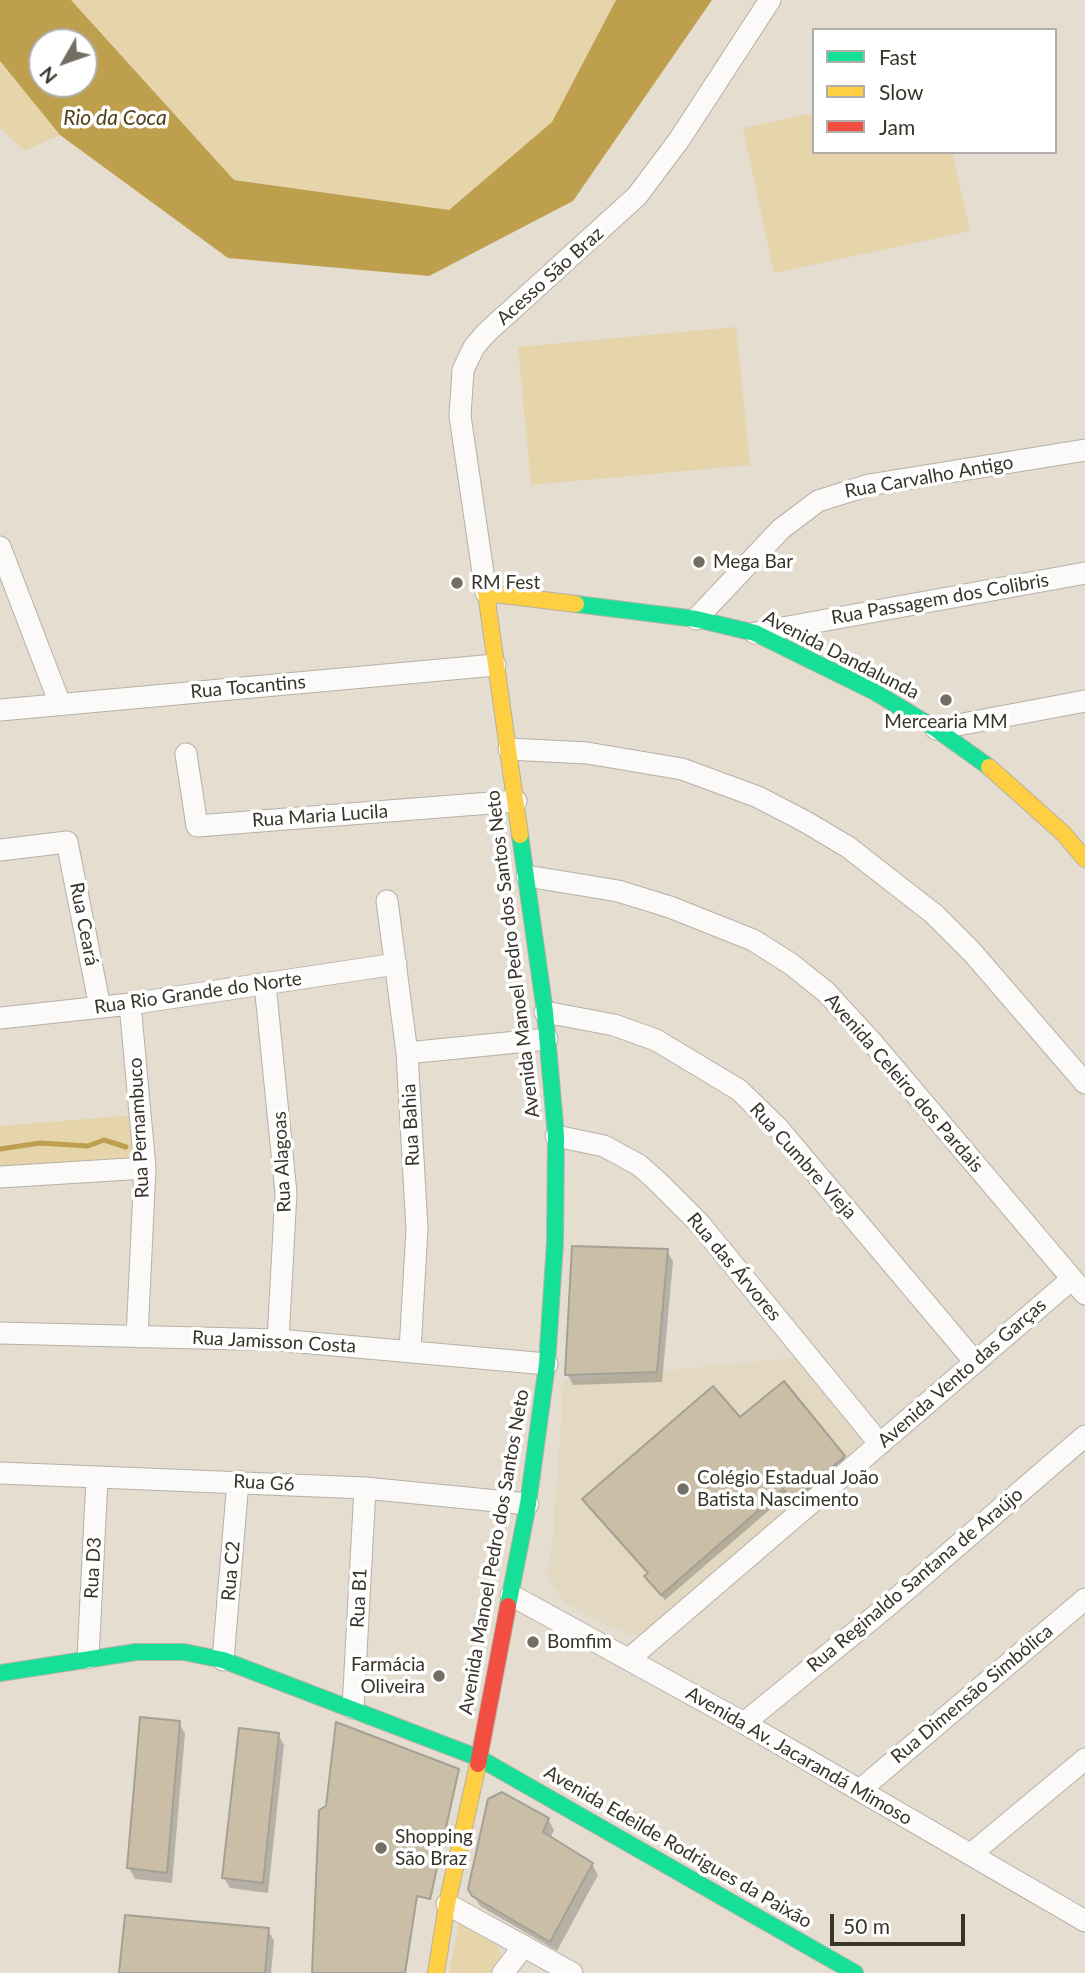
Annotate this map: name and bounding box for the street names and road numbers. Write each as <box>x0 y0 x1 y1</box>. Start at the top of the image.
street label: Acesso São Braz <box>492 222 608 330</box>
street label: Rua Carvalho Antigo <box>843 451 1015 503</box>
street label: Rua Passagem dos Colibris <box>830 569 1050 629</box>
street label: Avenida Dandalunda <box>759 606 923 704</box>
street label: Rua Tocantins <box>189 671 307 703</box>
street label: Avenida Manoel Pedro dos Santos Neto <box>482 789 544 1119</box>
street label: Rua Maria Lucila <box>251 800 389 832</box>
street label: Rua Ceará <box>65 880 103 968</box>
street label: Rua Rio Grande do Norte <box>93 967 303 1019</box>
street label: Avenida Celeiro dos Pardais <box>820 989 988 1177</box>
street label: Rua Pernambuco <box>124 1057 154 1199</box>
street label: Rua Bahia <box>397 1083 425 1167</box>
street label: Rua Cumbre Vieja <box>745 1098 861 1224</box>
street label: Rua Alagoas <box>268 1111 296 1213</box>
street label: Rua das Árvores <box>682 1208 786 1326</box>
street label: Avenida Vento das Garças <box>873 1294 1051 1452</box>
street label: Rua Jamisson Costa <box>191 1326 357 1358</box>
street label: Avenida Manoel Pedro dos Santos Neto <box>454 1388 534 1716</box>
street label: Rua G6 <box>233 1470 295 1496</box>
street label: Rua Reginaldo Santana de Araújo <box>802 1483 1028 1677</box>
street label: Rua D3 <box>80 1537 106 1599</box>
street label: Rua C2 <box>217 1540 245 1602</box>
street label: Rua B1 <box>346 1568 372 1628</box>
street label: Rua Dimensão Simbólica <box>886 1620 1058 1768</box>
street label: Avenida Av. Jacarandá Mimoso <box>682 1682 916 1830</box>
street label: Avenida Edeilde Rodrigues da Paixão <box>540 1761 816 1933</box>

